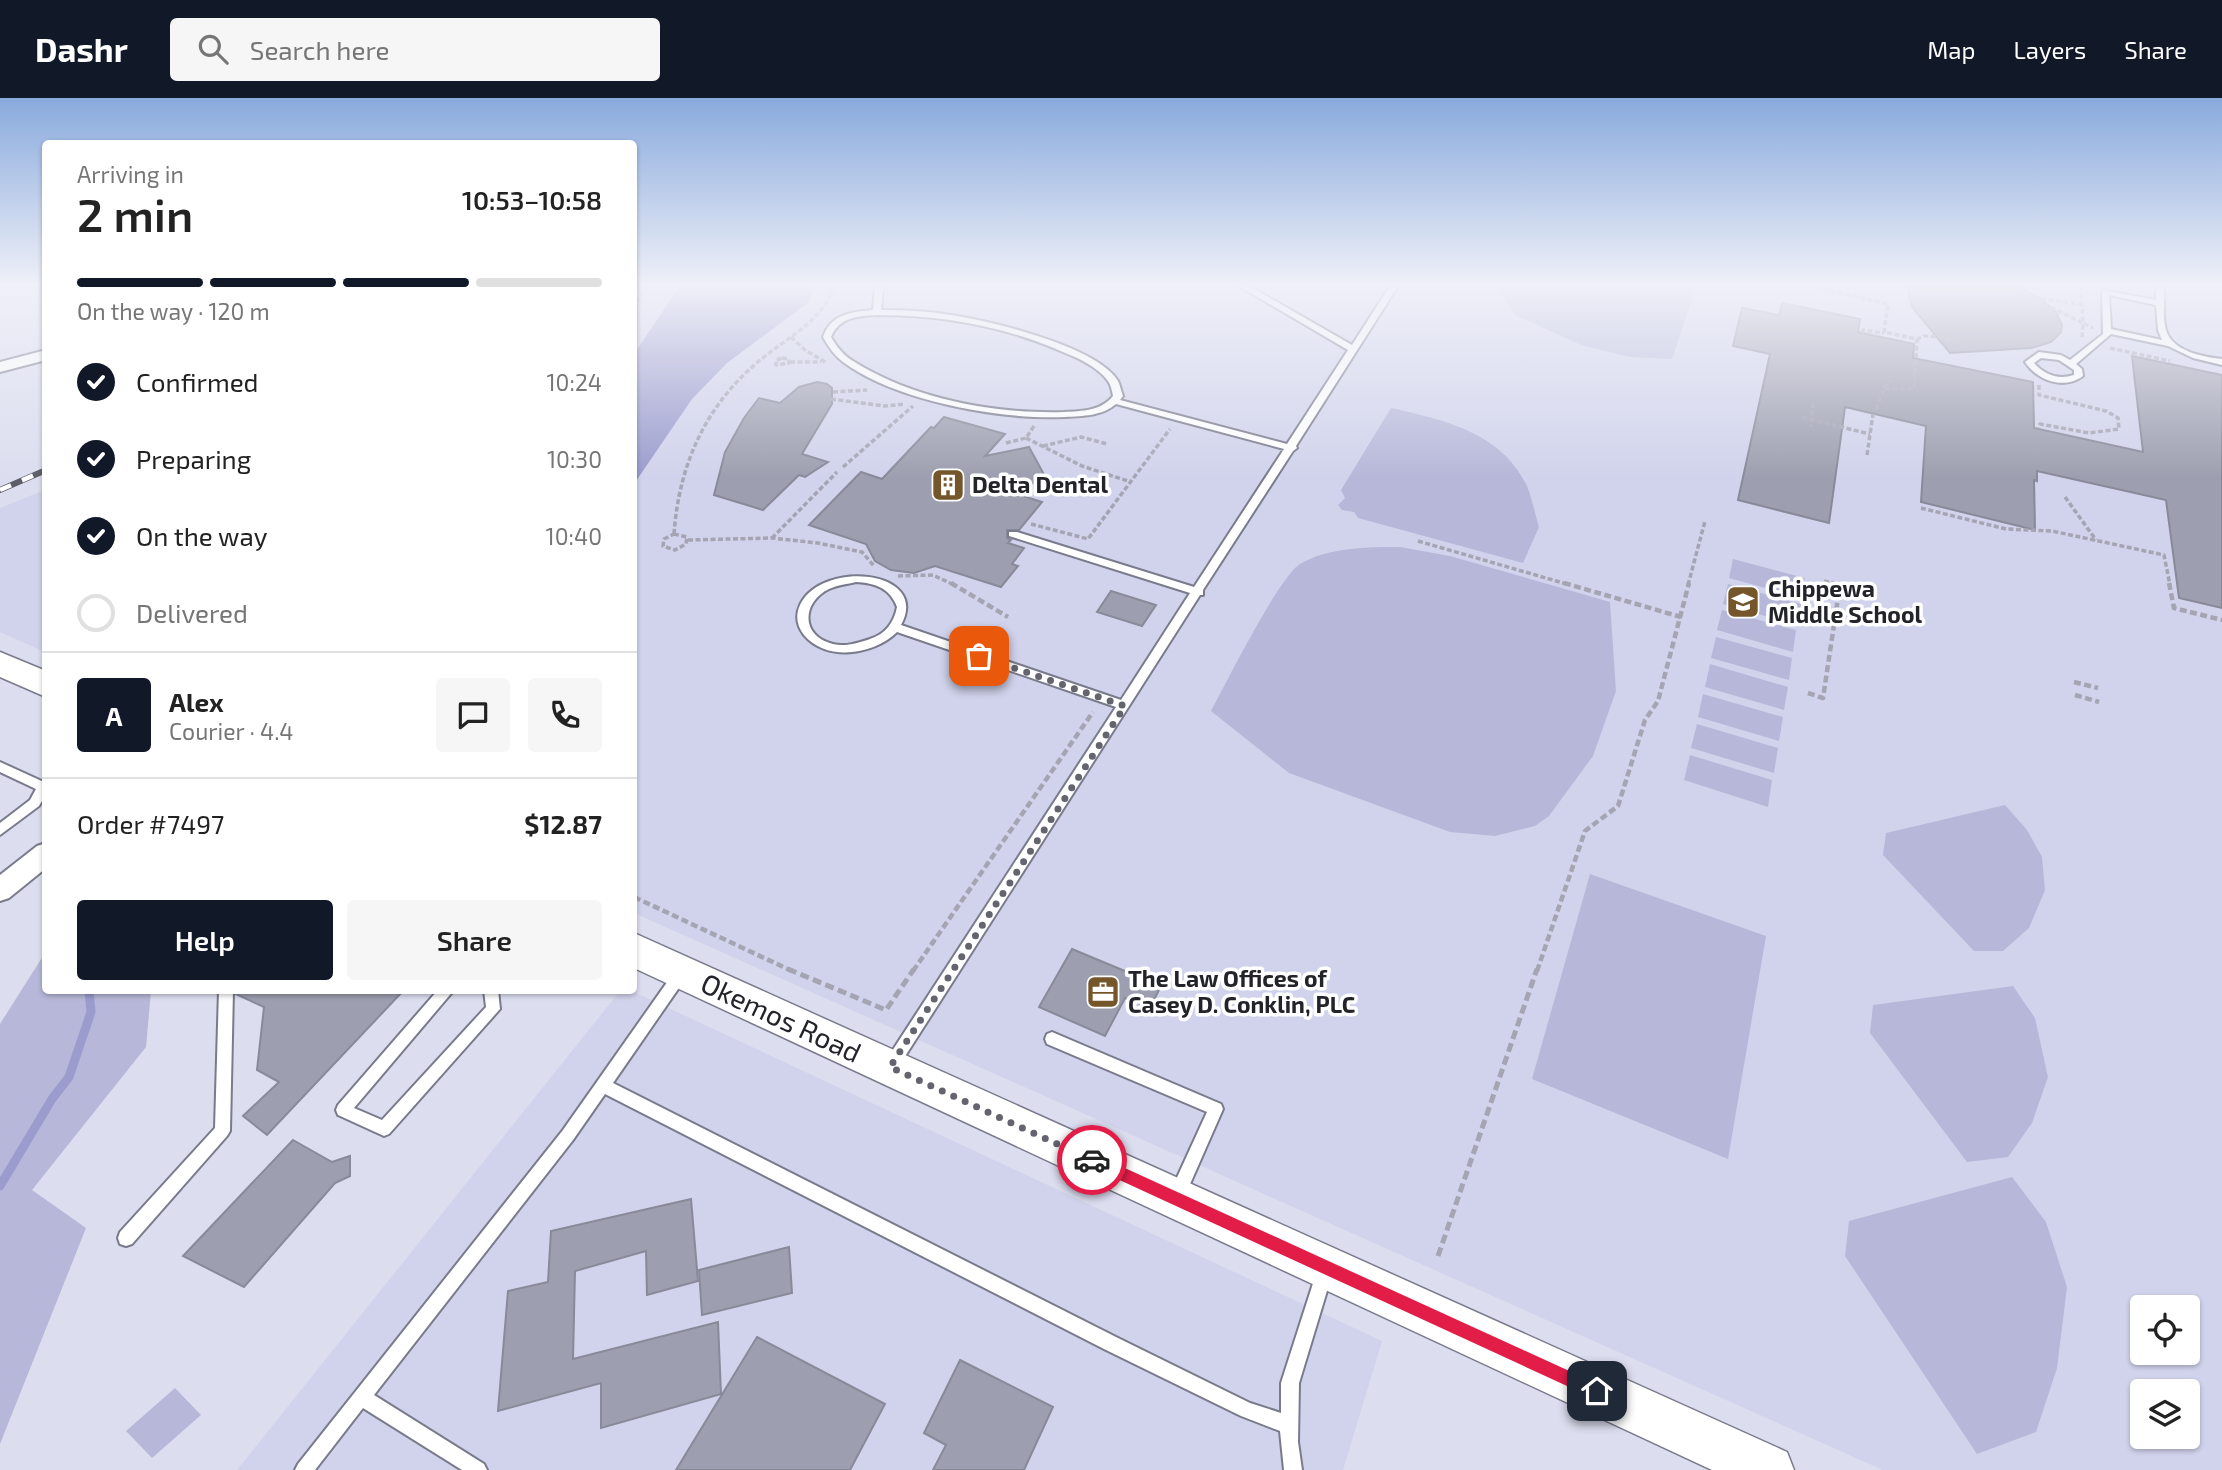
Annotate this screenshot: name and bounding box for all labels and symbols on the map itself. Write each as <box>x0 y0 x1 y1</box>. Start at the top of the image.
building icon: Delta Dental <box>929 466 967 504</box>
place label: Delta Dental <box>972 470 1108 498</box>
place label: Chippewa Middle School <box>1768 574 1922 628</box>
school or university icon: Chippewa Middle School <box>1724 583 1762 621</box>
pin <box>949 626 1009 686</box>
place label: The Law Offices of Casey D. Conklin, PLC <box>1128 964 1355 1018</box>
street label: Okemos Road <box>696 965 867 1069</box>
office icon: The Law Offices of Casey D. Conklin, PLC <box>1084 973 1122 1011</box>
courier <box>1057 1125 1127 1195</box>
pin <box>1567 1361 1627 1421</box>

